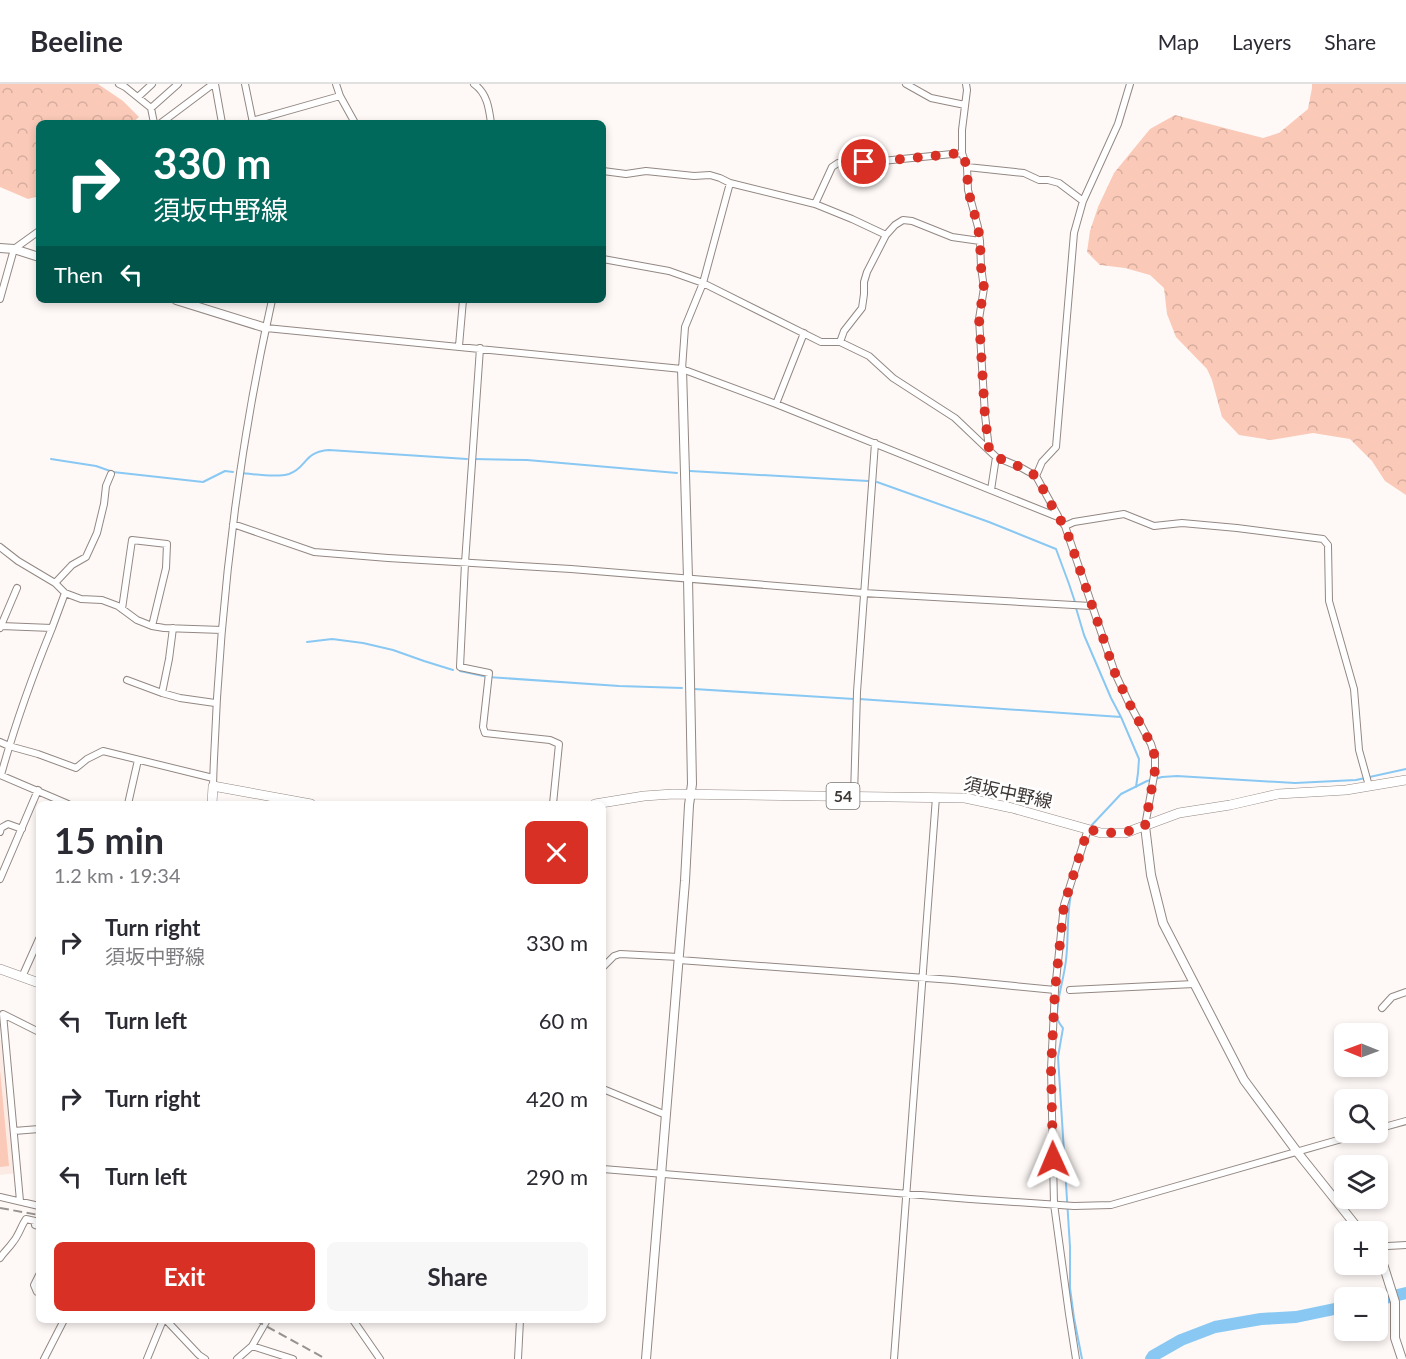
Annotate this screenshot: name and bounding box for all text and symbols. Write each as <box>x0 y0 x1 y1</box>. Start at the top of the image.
text: Beeline <box>30 24 123 58</box>
text: Map <box>1158 29 1199 54</box>
text: Layers <box>1232 29 1291 54</box>
text: Share <box>1324 29 1376 54</box>
pin <box>838 136 889 187</box>
text: 330 m <box>153 138 271 188</box>
icon: right <box>54 144 132 222</box>
icon: arrive <box>847 145 880 178</box>
text: 須坂中野線 <box>153 193 288 226</box>
icon: left <box>115 258 148 291</box>
text: Then <box>54 261 103 288</box>
street label: 須坂中野線 <box>962 772 1055 812</box>
road number: 54 <box>826 783 860 809</box>
text: 15 min <box>54 818 164 862</box>
button: close <box>525 821 588 884</box>
text: 1.2 km · 19:34 <box>54 863 181 887</box>
text: Turn right <box>105 914 200 941</box>
icon: right <box>54 926 87 959</box>
text: 330 m <box>526 929 588 956</box>
text: 須坂中野線 <box>105 944 205 968</box>
icon: left <box>54 1004 87 1037</box>
text: Turn left <box>105 1007 187 1034</box>
text: 60 m <box>539 1007 588 1034</box>
north arrow <box>1334 1023 1388 1077</box>
map controls <box>1334 1023 1388 1341</box>
icon: right <box>54 1082 87 1115</box>
text: Turn right <box>105 1085 200 1112</box>
text: 420 m <box>526 1085 588 1112</box>
button: search <box>1334 1089 1388 1143</box>
position arrow <box>1021 1127 1085 1191</box>
button: layers <box>1334 1155 1388 1209</box>
icon: left <box>54 1160 87 1193</box>
text: Turn left <box>105 1163 187 1190</box>
text: 290 m <box>526 1163 588 1190</box>
button: + <box>1334 1221 1388 1275</box>
button: Exit <box>54 1242 315 1311</box>
button: Share <box>327 1242 588 1311</box>
button: − <box>1334 1287 1388 1341</box>

